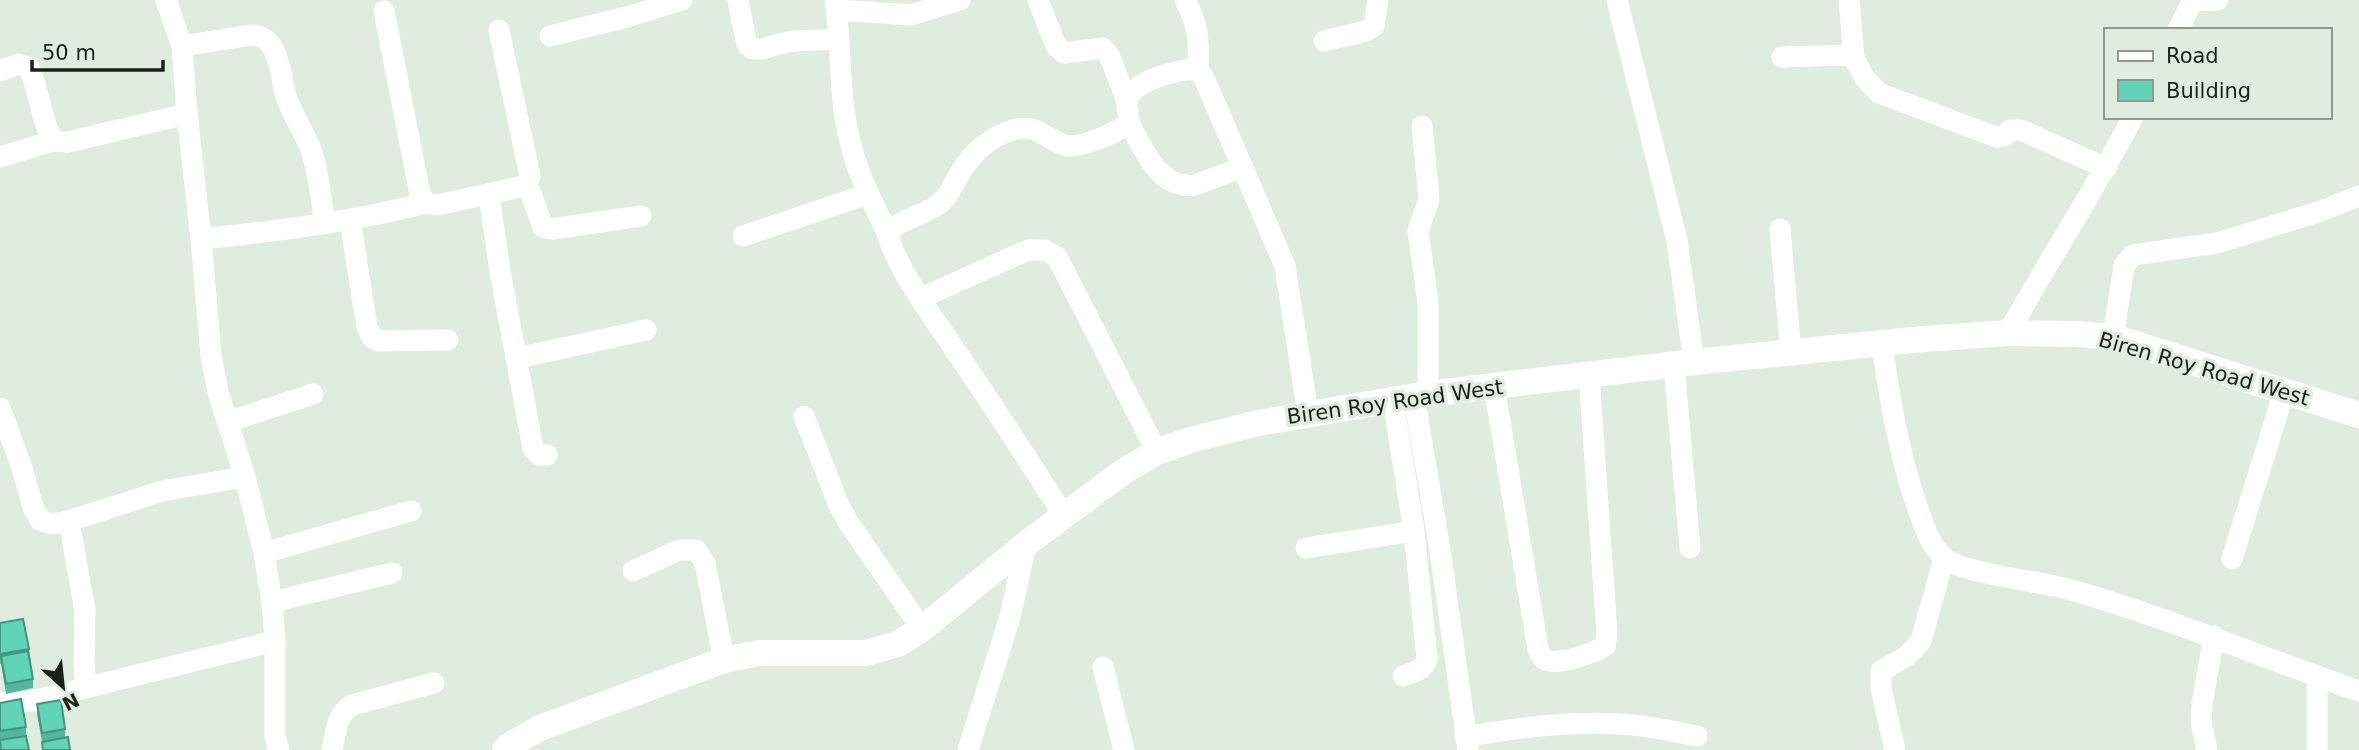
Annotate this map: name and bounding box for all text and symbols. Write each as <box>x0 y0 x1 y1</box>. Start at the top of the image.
scale bar <box>32 28 163 72</box>
legend <box>2104 28 2331 119</box>
text: 50 m <box>42 41 96 65</box>
text: Road <box>2166 44 2219 68</box>
text: Building <box>2166 79 2251 103</box>
street label: Biren Roy Road West <box>2096 327 2312 411</box>
street label: Biren Roy Road West <box>1285 375 1505 429</box>
north arrow <box>28 652 98 722</box>
text: N <box>59 689 83 716</box>

